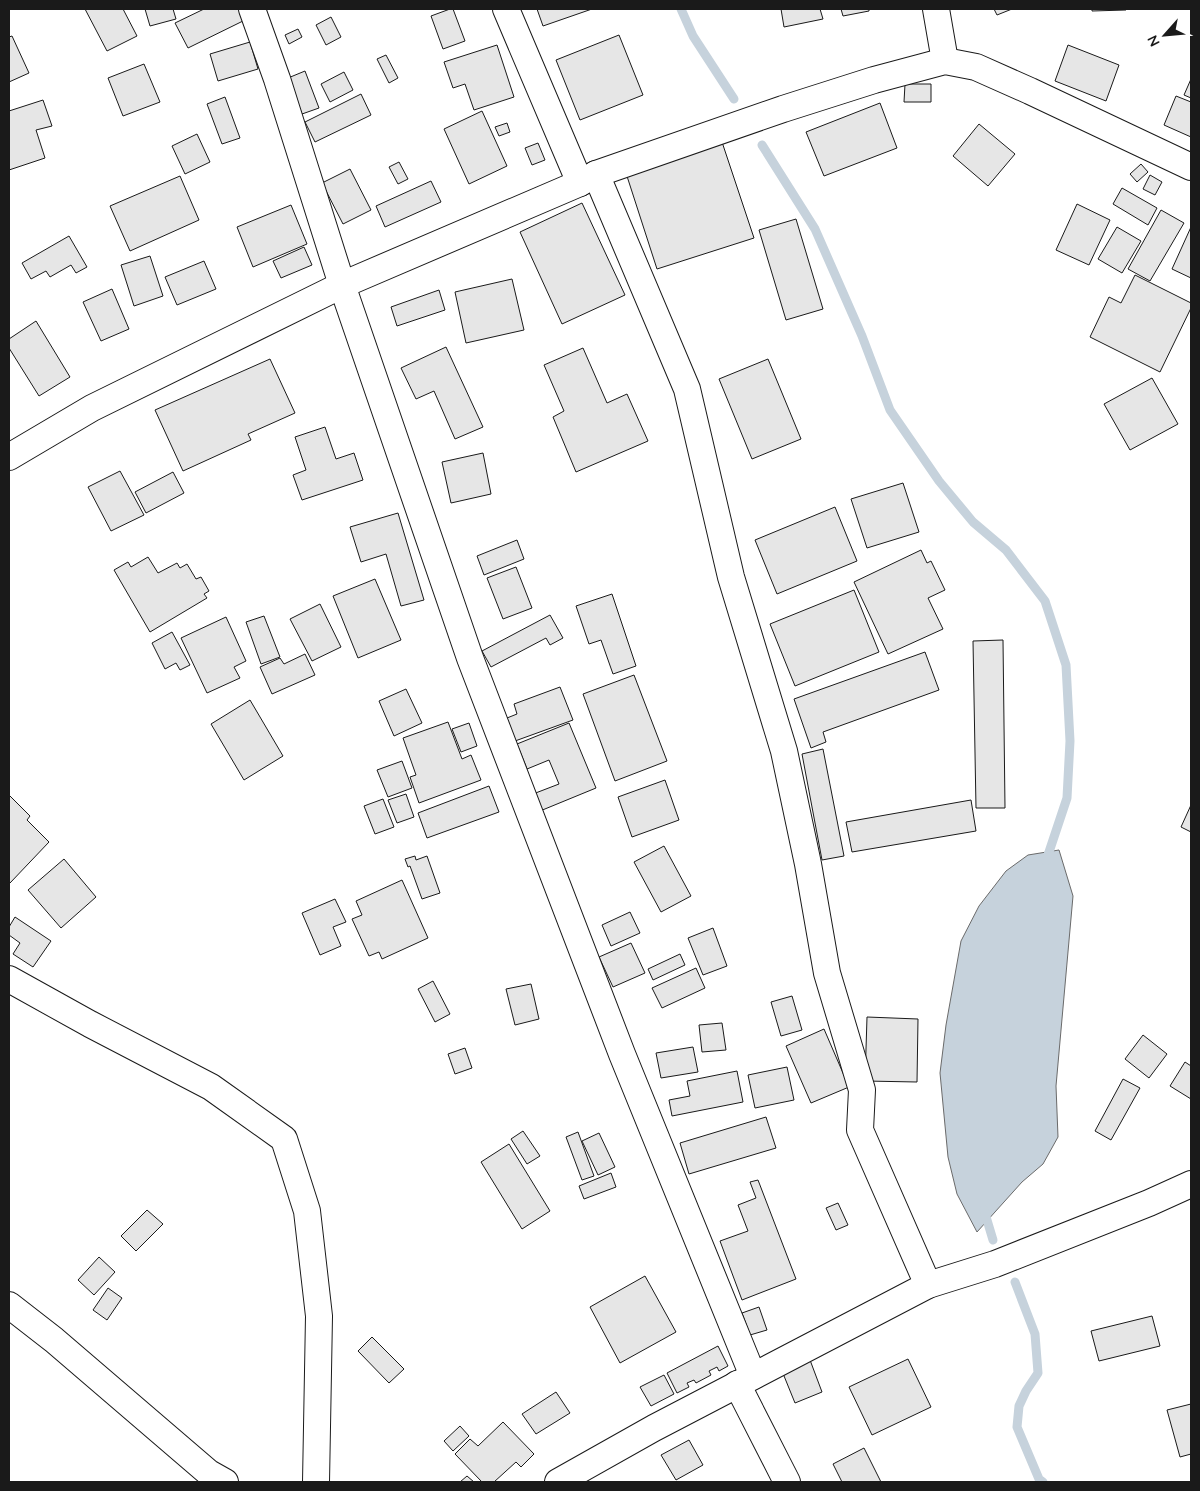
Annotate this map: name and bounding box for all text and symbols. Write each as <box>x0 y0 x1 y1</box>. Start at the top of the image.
north arrow <box>1140 10 1190 60</box>
text: N <box>1143 32 1164 50</box>

